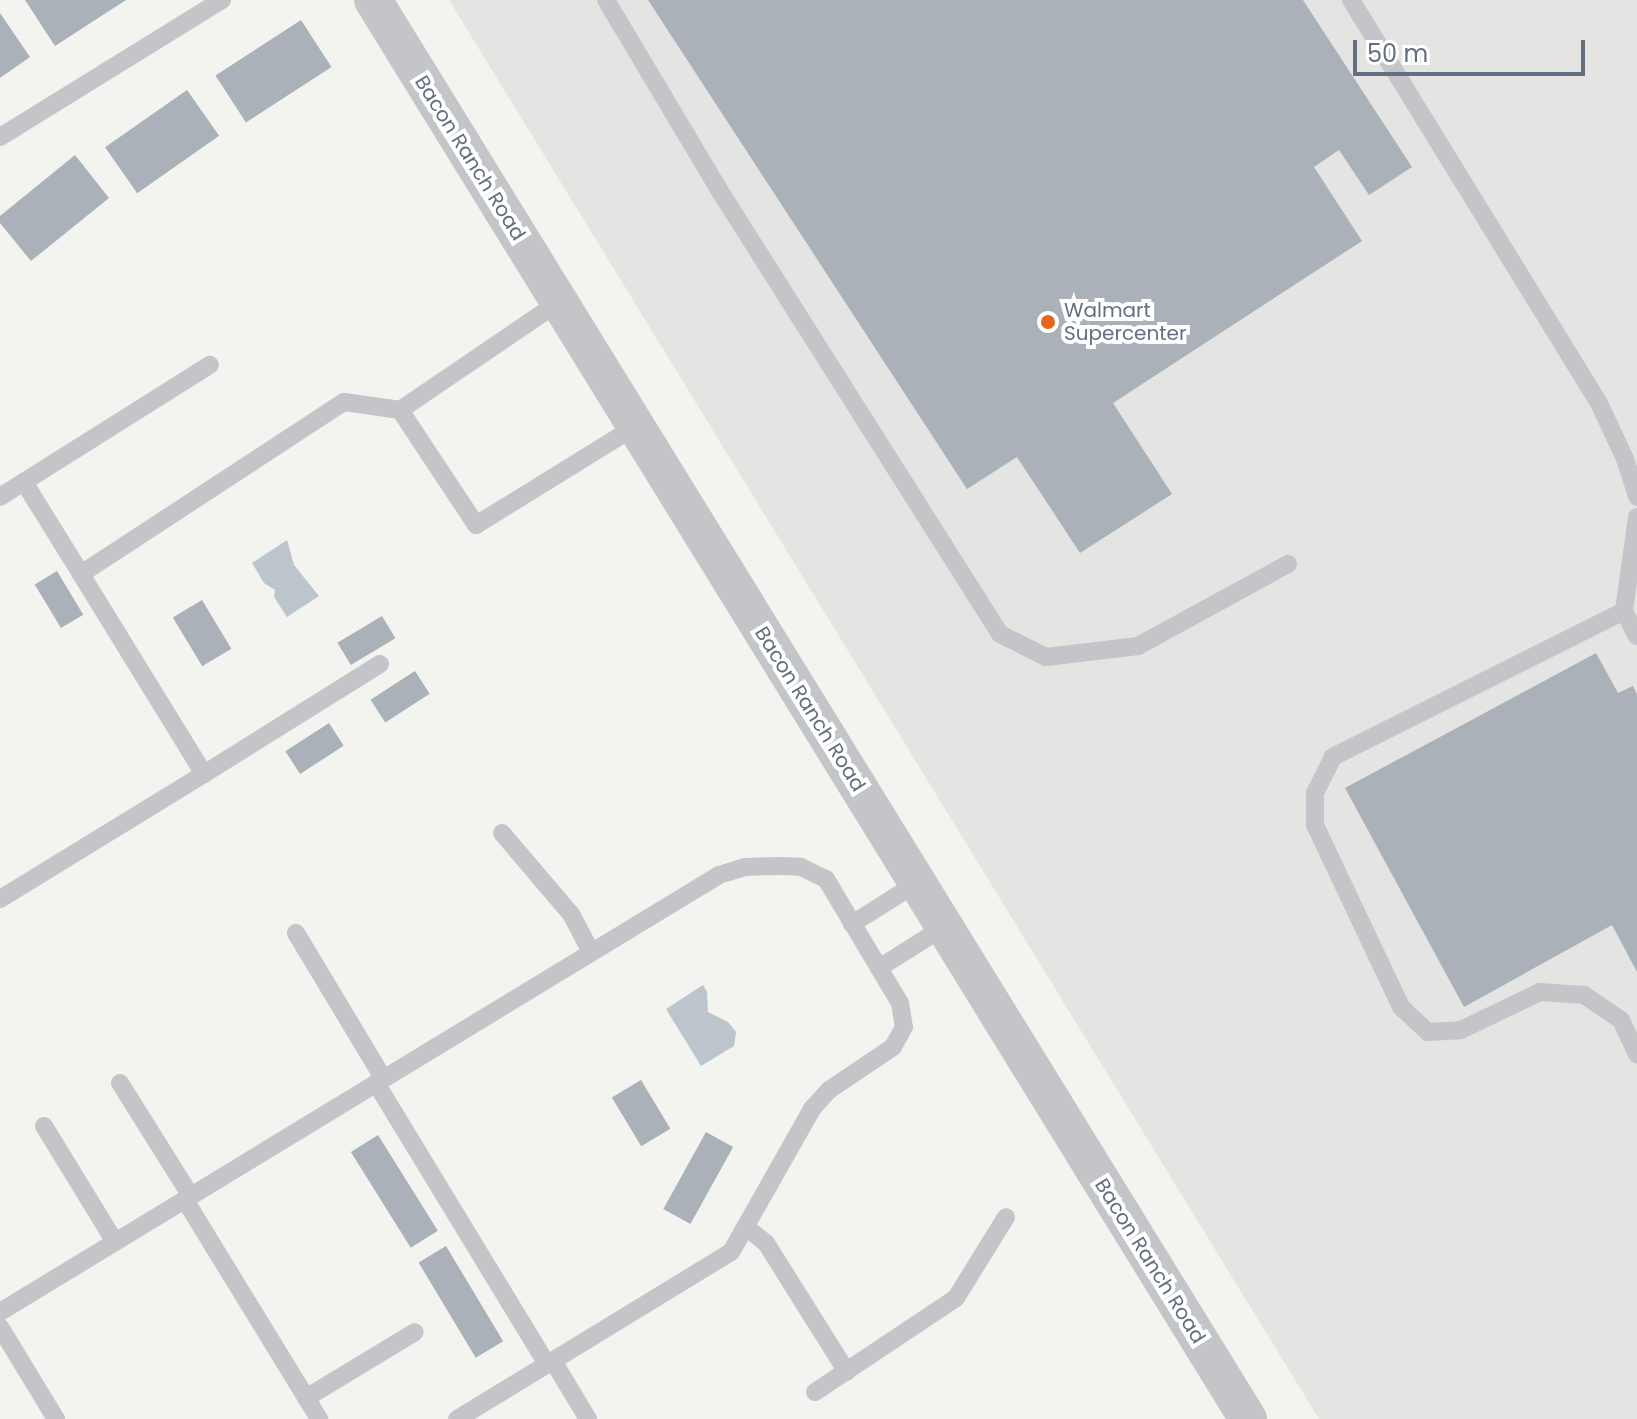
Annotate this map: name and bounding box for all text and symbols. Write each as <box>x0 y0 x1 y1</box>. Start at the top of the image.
scale bar <box>1357 24 1589 74</box>
text: 50 m <box>1367 37 1428 70</box>
street label: Bacon Ranch Road <box>410 71 530 245</box>
place label: Walmart Supercenter <box>1064 298 1186 345</box>
marker: Walmart Supercenter <box>1039 313 1057 331</box>
street label: Bacon Ranch Road <box>750 622 870 796</box>
street label: Bacon Ranch Road <box>1090 1174 1210 1348</box>

